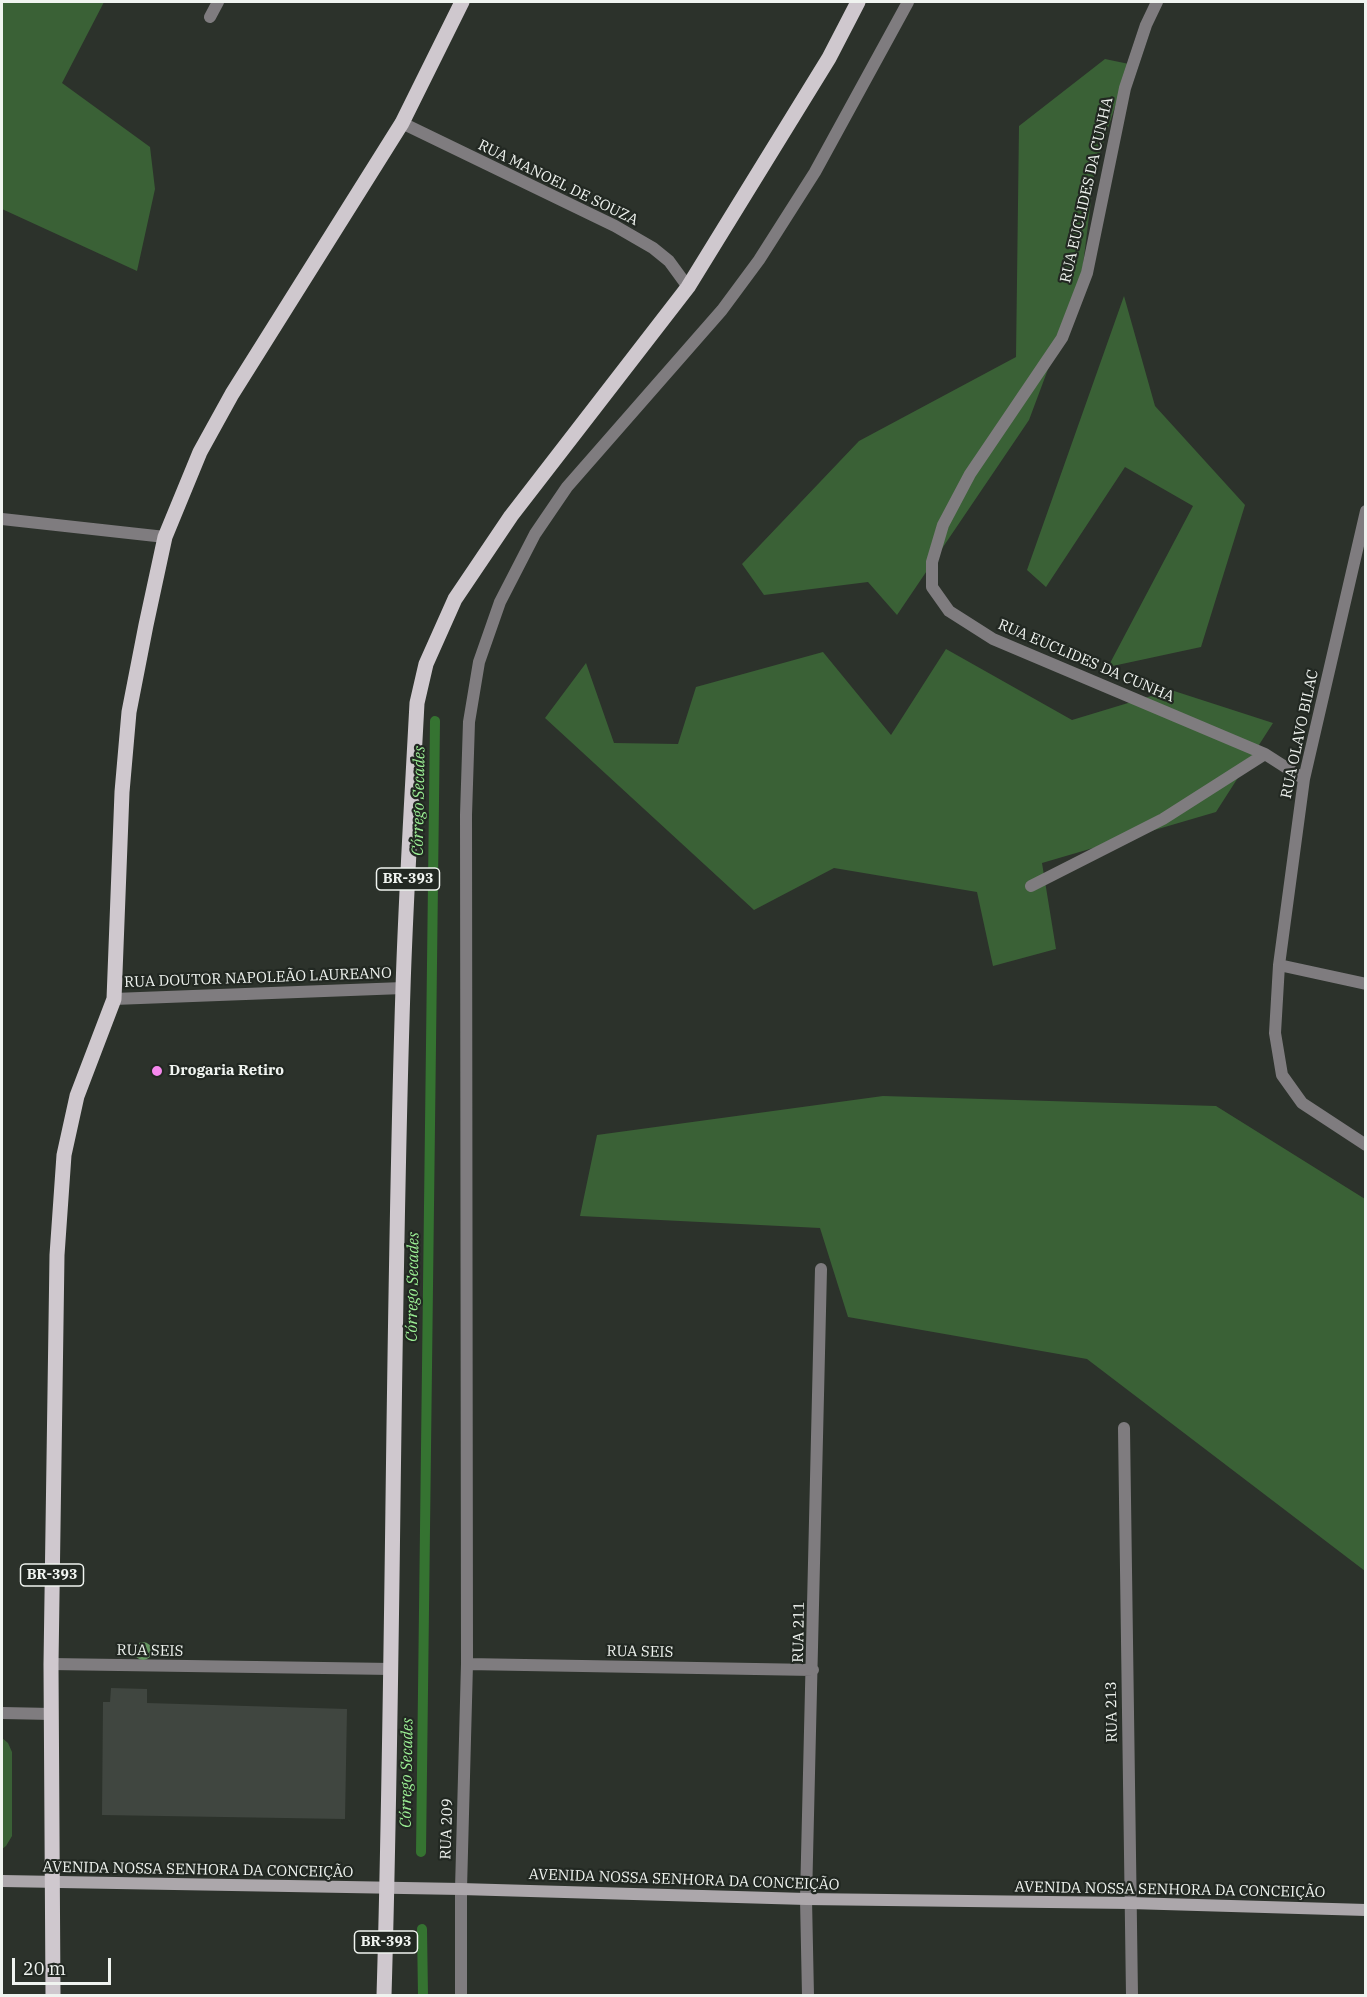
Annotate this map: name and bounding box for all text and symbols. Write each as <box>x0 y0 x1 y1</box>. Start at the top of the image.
street label: RUA EUCLIDES DA CUNHA <box>1057 96 1117 284</box>
street label: RUA MANOEL DE SOUZA <box>475 136 641 230</box>
street label: RUA EUCLIDES DA CUNHA <box>995 616 1177 706</box>
street label: RUA OLAVO BILAC <box>1278 668 1322 800</box>
water label: Córrego Secades <box>408 746 430 856</box>
road number: BR-393 <box>376 868 440 890</box>
street label: RUA DOUTOR NAPOLEÃO LAUREANO <box>124 964 392 992</box>
place label: Drogaria Retiro <box>169 1062 284 1080</box>
marker: Drogaria Retiro <box>150 1064 164 1078</box>
water label: Córrego Secades <box>402 1232 424 1342</box>
road number: BR-393 <box>20 1564 84 1586</box>
street label: RUA 211 <box>789 1601 809 1663</box>
street label: RUA SEIS <box>116 1641 184 1661</box>
street label: RUA SEIS <box>606 1642 674 1662</box>
street label: RUA 213 <box>1102 1681 1122 1743</box>
water label: Córrego Secades <box>396 1718 418 1828</box>
street label: RUA 209 <box>437 1798 457 1860</box>
street label: AVENIDA NOSSA SENHORA DA CONCEIÇÃO <box>42 1858 354 1882</box>
street label: AVENIDA NOSSA SENHORA DA CONCEIÇÃO <box>528 1866 840 1894</box>
street label: AVENIDA NOSSA SENHORA DA CONCEIÇÃO <box>1014 1878 1326 1902</box>
road number: BR-393 <box>354 1931 418 1953</box>
scale bar <box>15 1946 114 1984</box>
text: 20 m <box>23 1957 66 1980</box>

